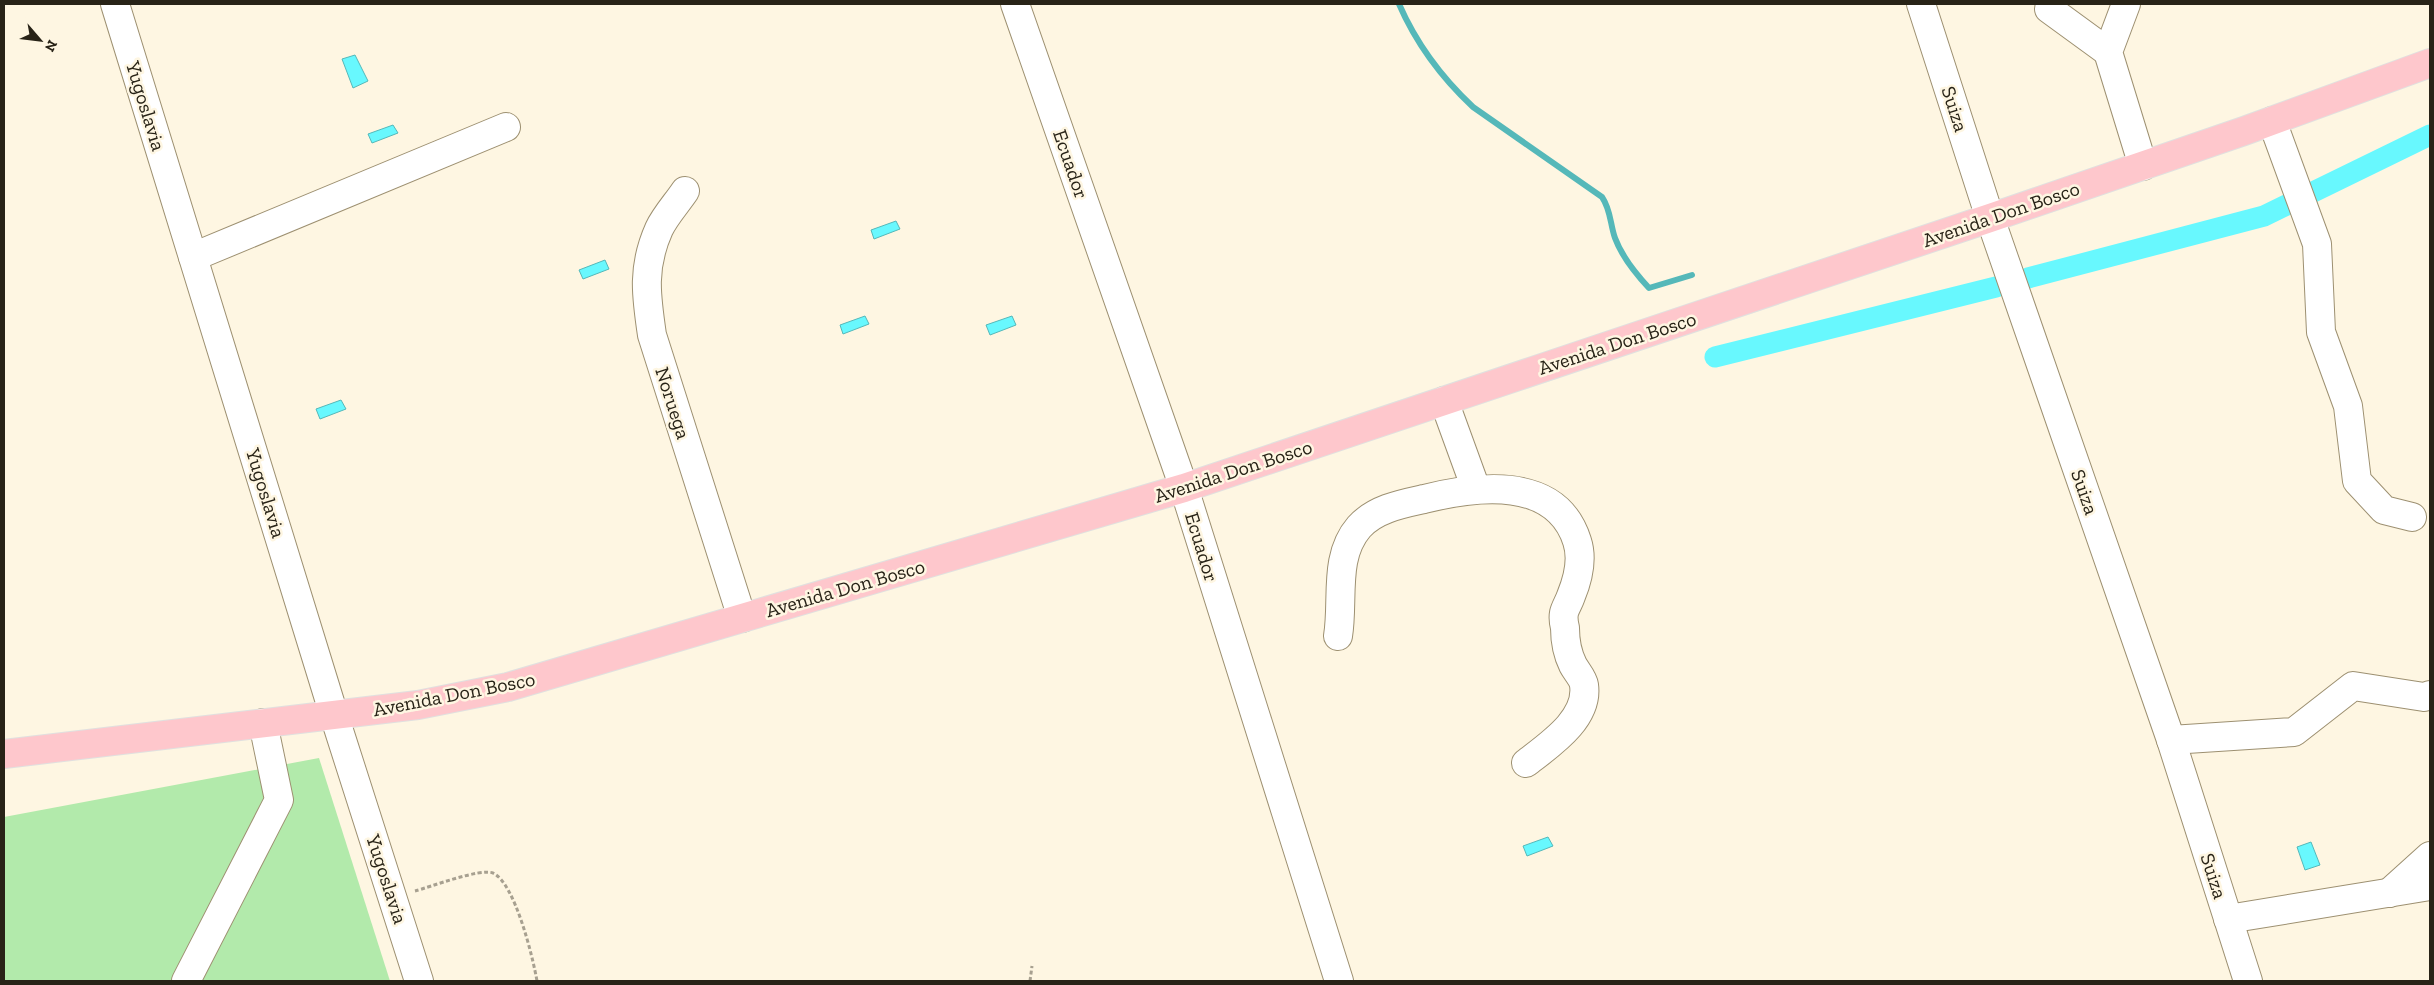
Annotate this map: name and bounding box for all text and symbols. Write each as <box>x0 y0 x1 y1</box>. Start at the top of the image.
north arrow <box>15 15 65 65</box>
text: N <box>41 37 61 55</box>
street label: Yugoslavia <box>121 57 171 154</box>
street label: Suiza <box>1936 83 1974 135</box>
street label: Ecuador <box>1048 126 1094 202</box>
street label: Avenida Don Bosco <box>1919 176 2083 252</box>
street label: Avenida Don Bosco <box>1535 306 1699 380</box>
street label: Noruega <box>650 364 696 442</box>
street label: Avenida Don Bosco <box>1151 434 1315 508</box>
street label: Yugoslavia <box>241 444 291 541</box>
street label: Suiza <box>2066 466 2104 518</box>
street label: Ecuador <box>1180 509 1224 585</box>
street label: Avenida Don Bosco <box>763 554 927 622</box>
street label: Avenida Don Bosco <box>371 667 537 721</box>
street label: Yugoslavia <box>361 830 413 927</box>
street label: Suiza <box>2195 850 2233 902</box>

